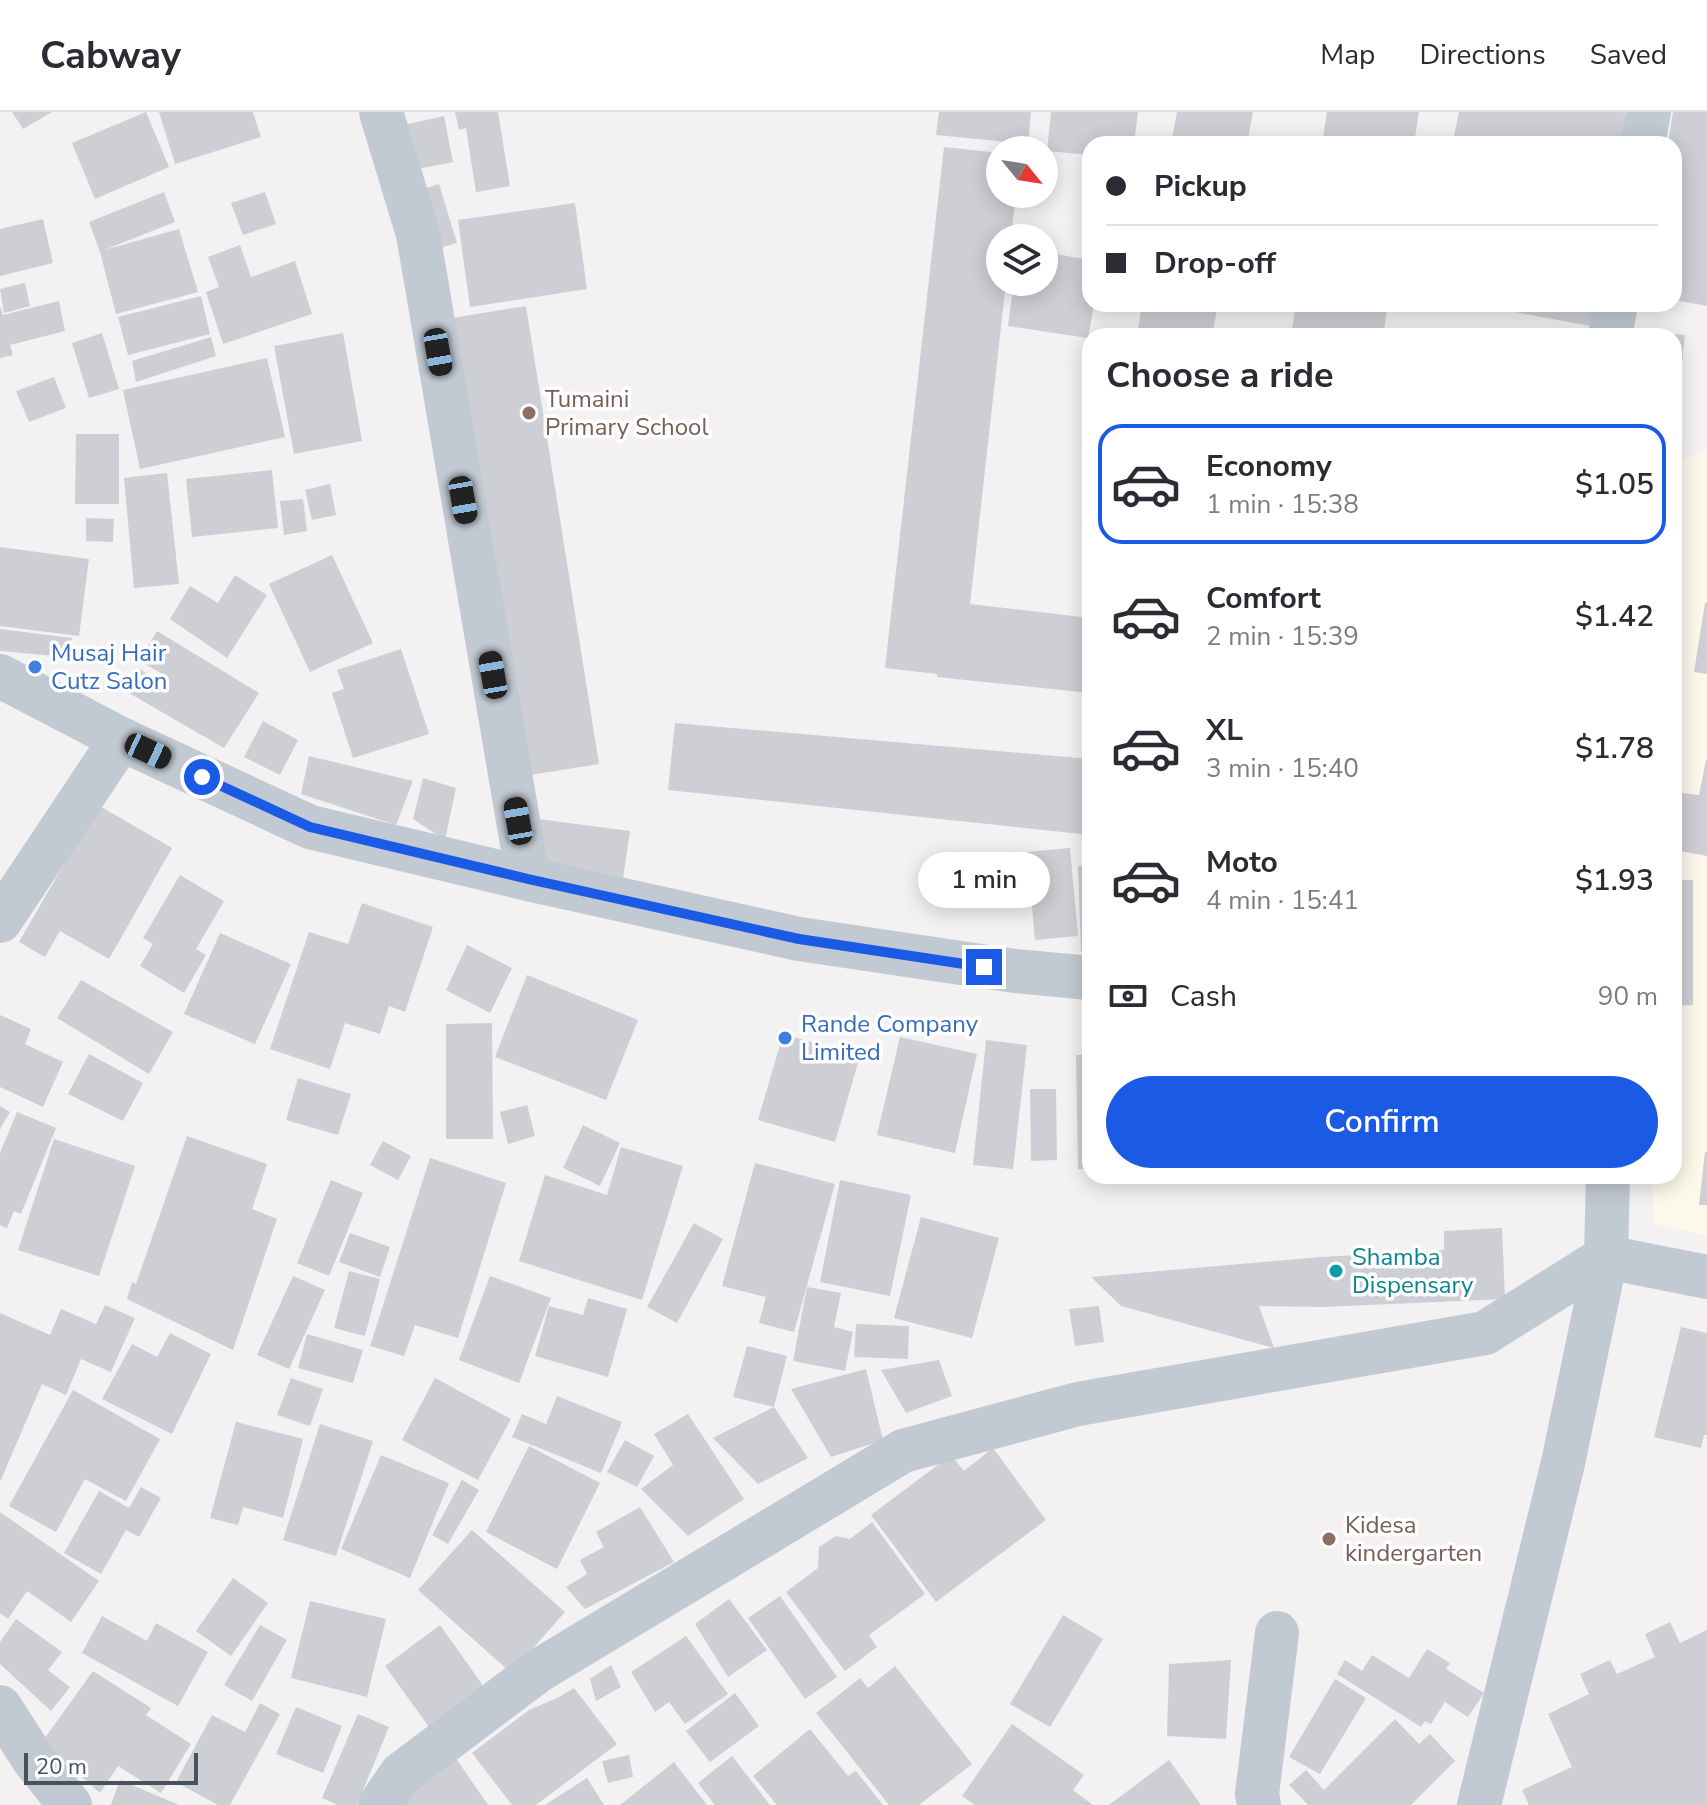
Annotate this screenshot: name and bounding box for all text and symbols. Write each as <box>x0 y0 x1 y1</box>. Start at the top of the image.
text: Cabway <box>40 30 181 81</box>
text: Map <box>1320 36 1375 74</box>
text: Directions <box>1419 36 1546 74</box>
text: Saved <box>1590 36 1667 74</box>
north arrow <box>986 136 1058 208</box>
map controls <box>986 136 1058 296</box>
text: Pickup <box>1154 166 1247 207</box>
button: layers <box>986 224 1058 296</box>
text: Drop-off <box>1154 243 1276 284</box>
car <box>422 326 454 378</box>
text: Choose a ride <box>1106 351 1334 400</box>
place label: Tumaini Primary School <box>545 383 709 443</box>
marker: Tumaini Primary School <box>520 404 538 422</box>
text: Economy <box>1206 446 1332 487</box>
icon: car <box>1110 448 1182 520</box>
text: $1.05 <box>1575 464 1654 505</box>
car <box>447 474 479 526</box>
text: 1 min · 15:38 <box>1206 487 1359 522</box>
text: Comfort <box>1206 578 1321 619</box>
icon: car <box>1110 580 1182 652</box>
text: $1.42 <box>1575 596 1654 637</box>
text: 2 min · 15:39 <box>1206 619 1359 654</box>
place label: Musaj Hair Cutz Salon <box>51 637 167 697</box>
car <box>477 649 509 701</box>
marker: Musaj Hair Cutz Salon <box>26 658 44 676</box>
text: XL <box>1206 710 1243 751</box>
icon: car <box>1110 712 1182 784</box>
text: $1.78 <box>1575 728 1654 769</box>
car <box>121 730 175 772</box>
text: 3 min · 15:40 <box>1206 751 1359 786</box>
route start <box>184 759 220 795</box>
car <box>502 795 534 847</box>
text: Moto <box>1206 842 1278 883</box>
icon: car <box>1110 844 1182 916</box>
callout: 1 min <box>918 851 1050 907</box>
text: $1.93 <box>1575 860 1654 901</box>
text: 1 min <box>951 862 1017 897</box>
text: 4 min · 15:41 <box>1206 883 1359 918</box>
route end <box>966 949 1002 985</box>
icon: cash <box>1106 974 1150 1018</box>
text: Cash <box>1170 976 1237 1017</box>
text: 90 m <box>1598 979 1658 1014</box>
place label: Rande Company Limited <box>801 1008 979 1068</box>
marker: Rande Company Limited <box>776 1029 794 1047</box>
button: Confirm <box>1106 1076 1658 1168</box>
place label: Shamba Dispensary <box>1352 1241 1474 1301</box>
marker: Shamba Dispensary <box>1327 1262 1345 1280</box>
place label: Kidesa kindergarten <box>1345 1509 1482 1569</box>
marker: Kidesa kindergarten <box>1320 1530 1338 1548</box>
scale bar <box>24 1749 198 1785</box>
text: 20 m <box>36 1752 87 1782</box>

